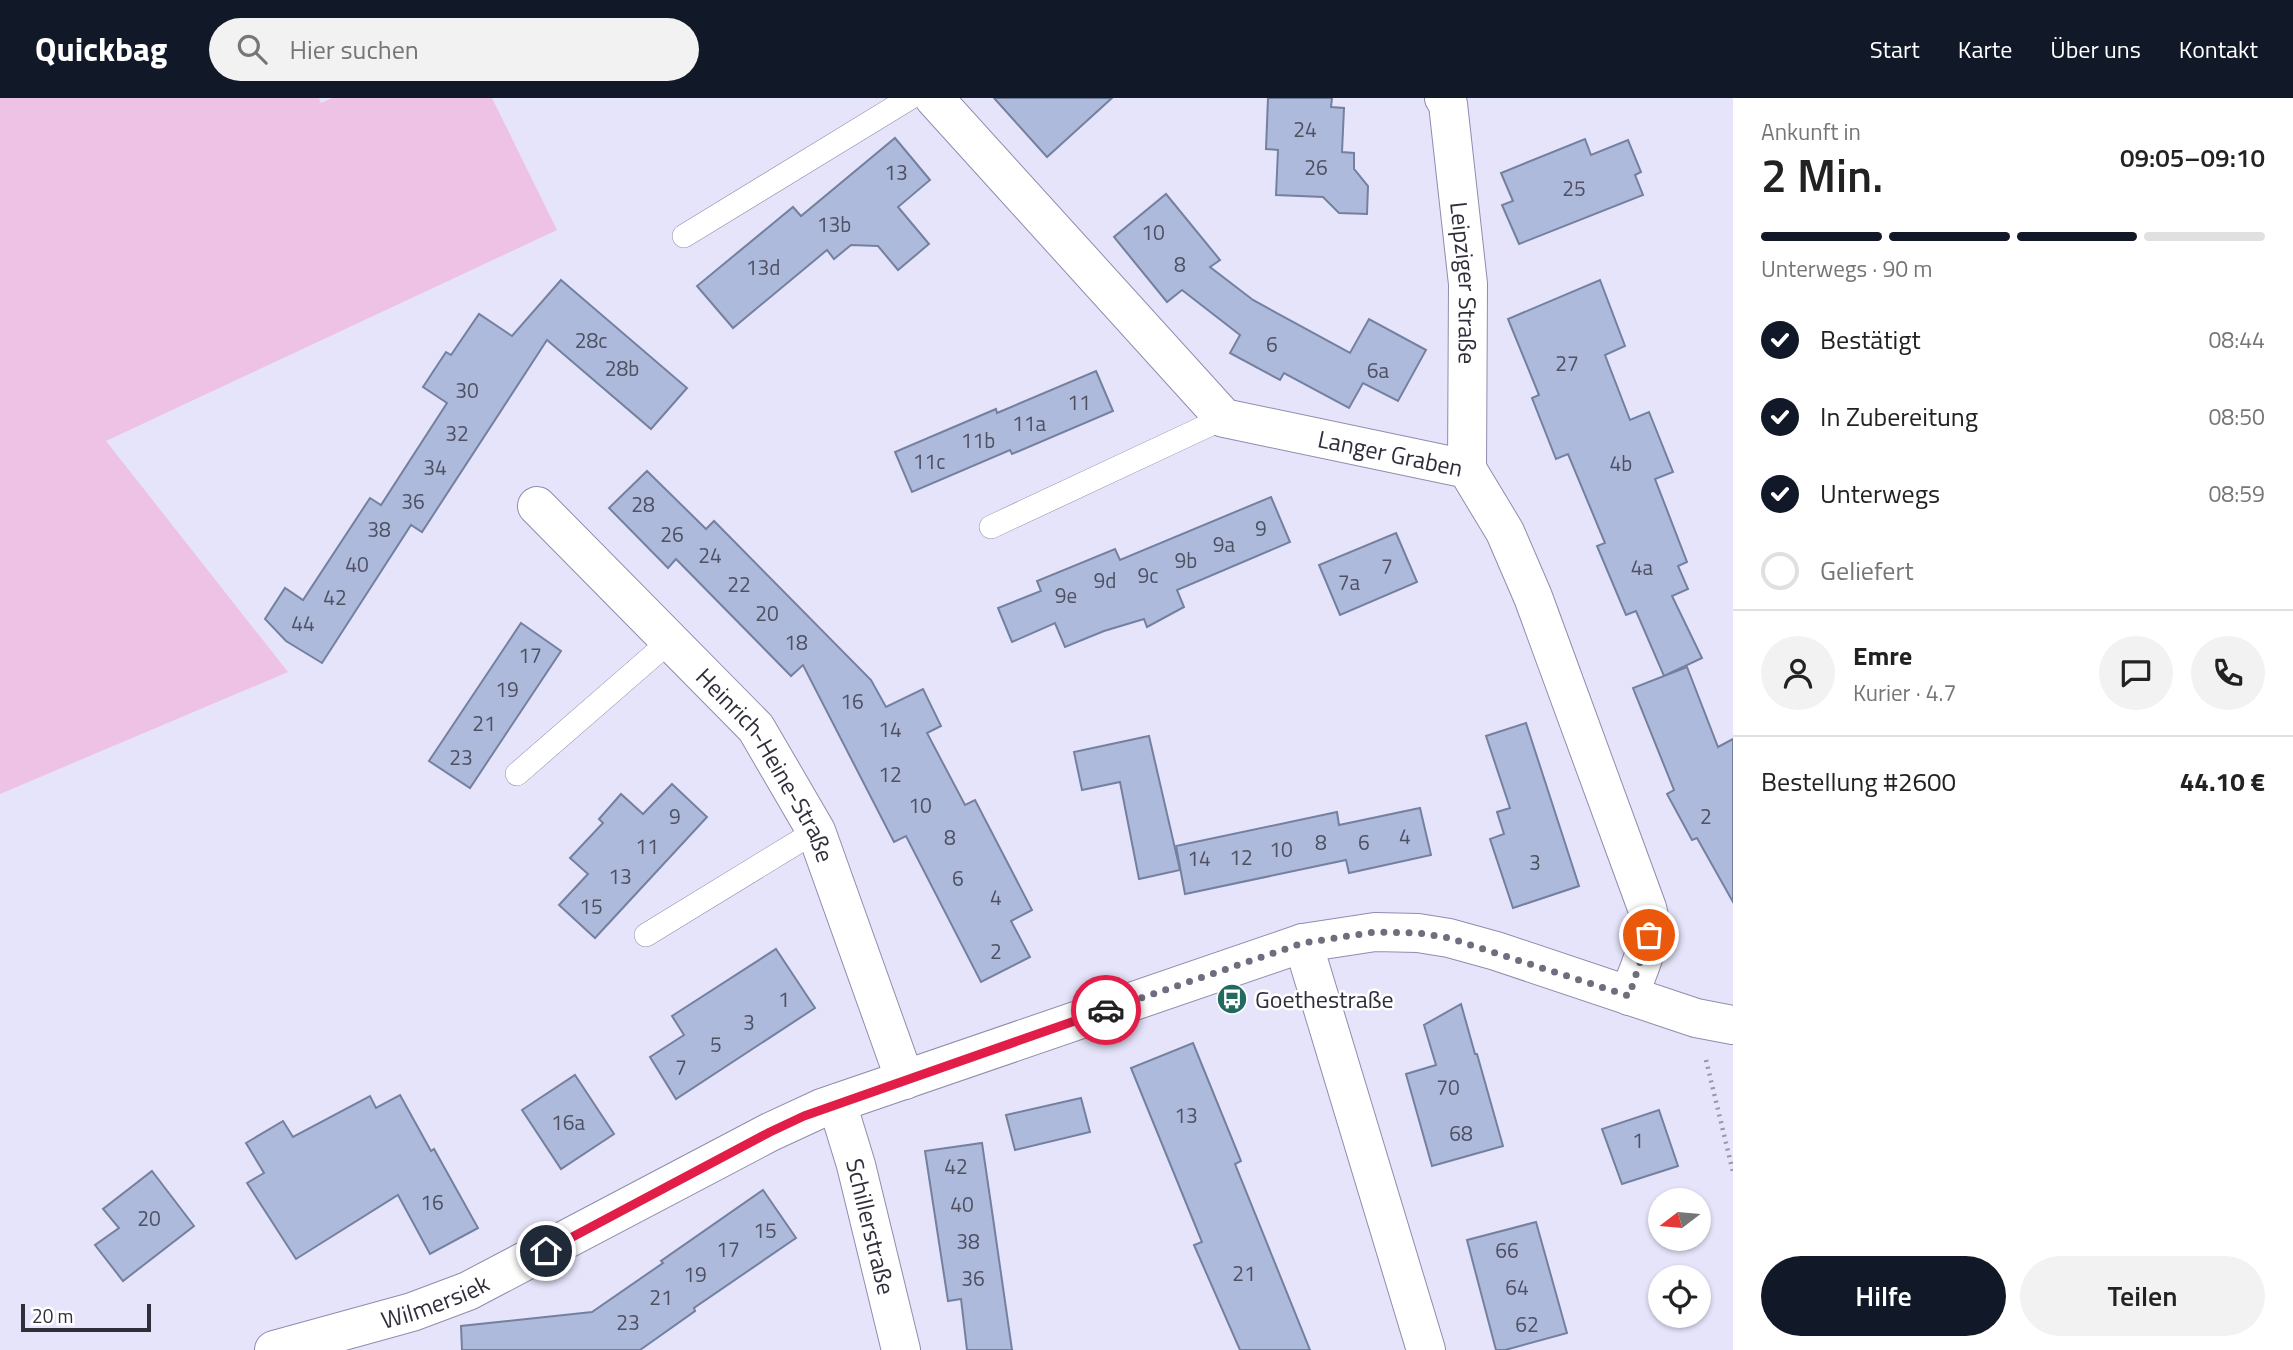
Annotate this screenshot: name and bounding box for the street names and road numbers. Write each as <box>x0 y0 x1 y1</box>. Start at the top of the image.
street label: Leipziger Straße <box>1441 200 1486 364</box>
street label: Langer Graben <box>1315 420 1466 486</box>
street label: Heinrich-Heine-Straße <box>688 659 844 867</box>
street label: Schillerstraße <box>837 1155 905 1298</box>
street label: Wilmersiek <box>377 1265 496 1338</box>

